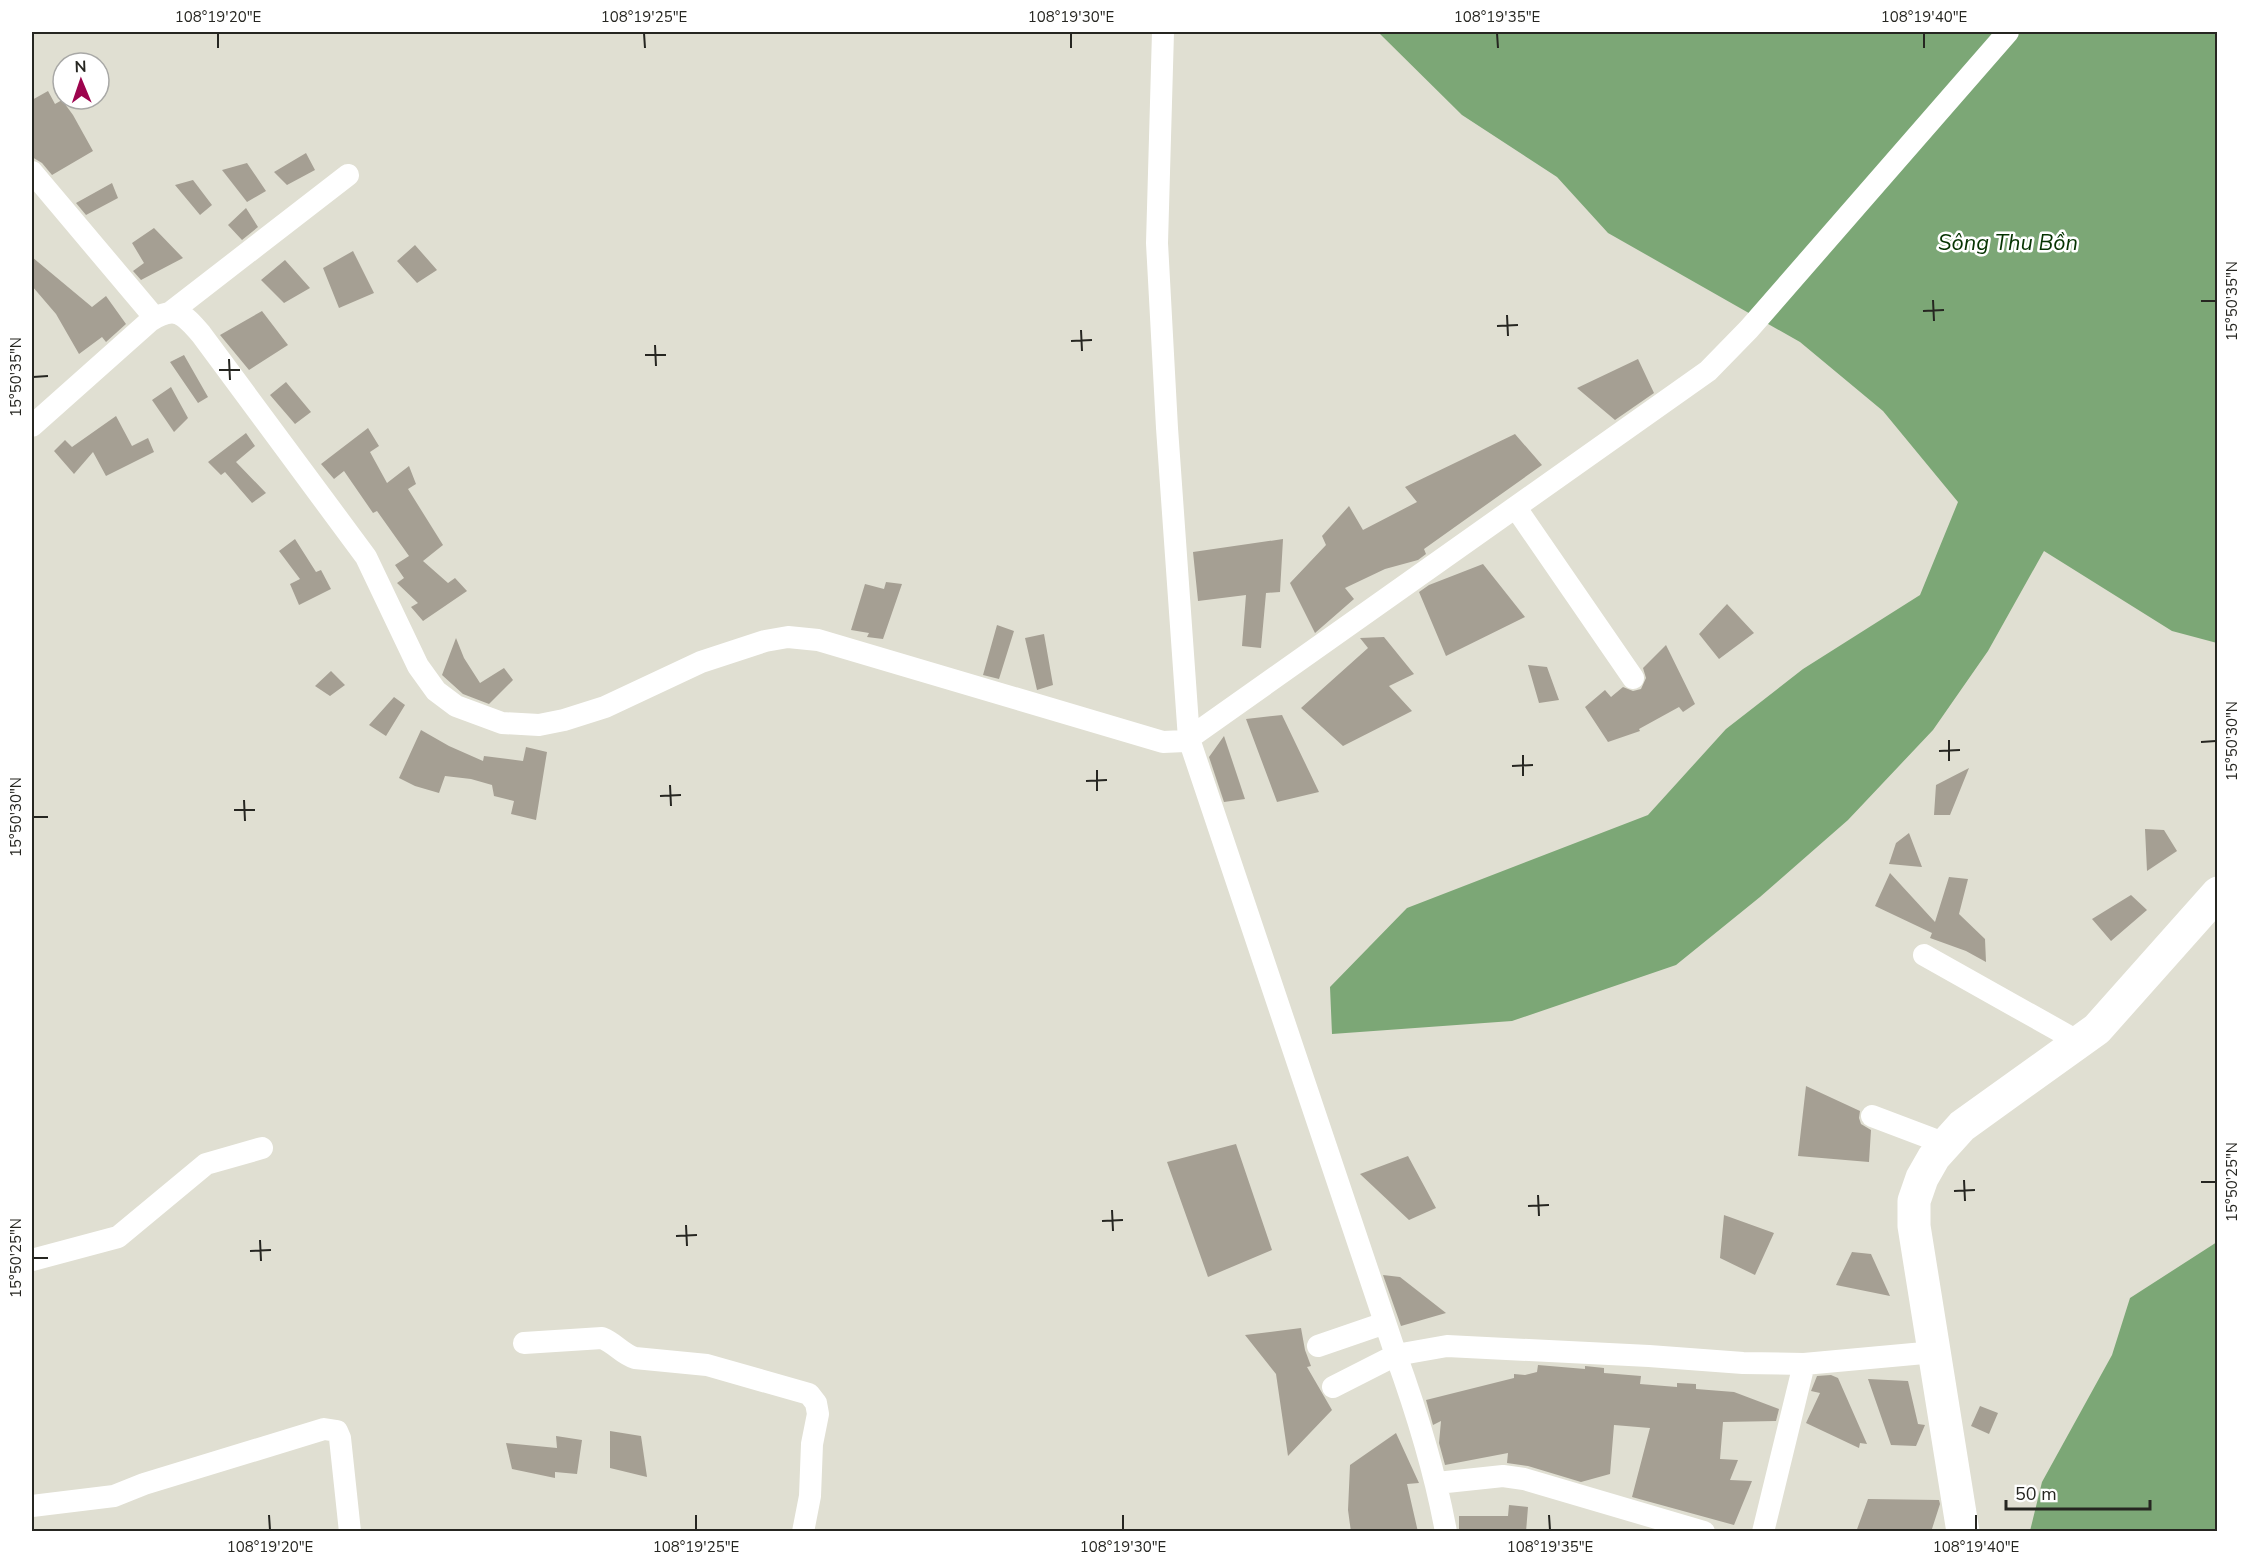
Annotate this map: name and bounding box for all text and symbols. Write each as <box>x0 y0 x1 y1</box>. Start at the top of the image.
text: 108°19'20"E <box>175 7 261 27</box>
text: 108°19'25"E <box>601 7 687 27</box>
text: 108°19'30"E <box>1028 7 1114 27</box>
text: 108°19'35"E <box>1454 7 1540 27</box>
text: 108°19'40"E <box>1881 7 1967 27</box>
north arrow <box>51 51 111 111</box>
text: N <box>74 56 87 78</box>
water label: Sông Thu Bồn <box>1938 228 2078 258</box>
text: 15°50'35"N <box>2222 261 2242 341</box>
text: 15°50'35"N <box>6 337 26 417</box>
text: 15°50'30"N <box>2222 701 2242 781</box>
text: 15°50'30"N <box>6 777 26 857</box>
text: 15°50'25"N <box>2222 1142 2242 1222</box>
text: 15°50'25"N <box>6 1218 26 1298</box>
scale bar <box>2006 1473 2150 1511</box>
text: 50 m <box>2015 1482 2057 1506</box>
text: 108°19'20"E <box>227 1537 313 1557</box>
text: 108°19'25"E <box>653 1537 739 1557</box>
text: 108°19'30"E <box>1080 1537 1166 1557</box>
text: 108°19'35"E <box>1507 1537 1593 1557</box>
text: 108°19'40"E <box>1933 1537 2019 1557</box>

